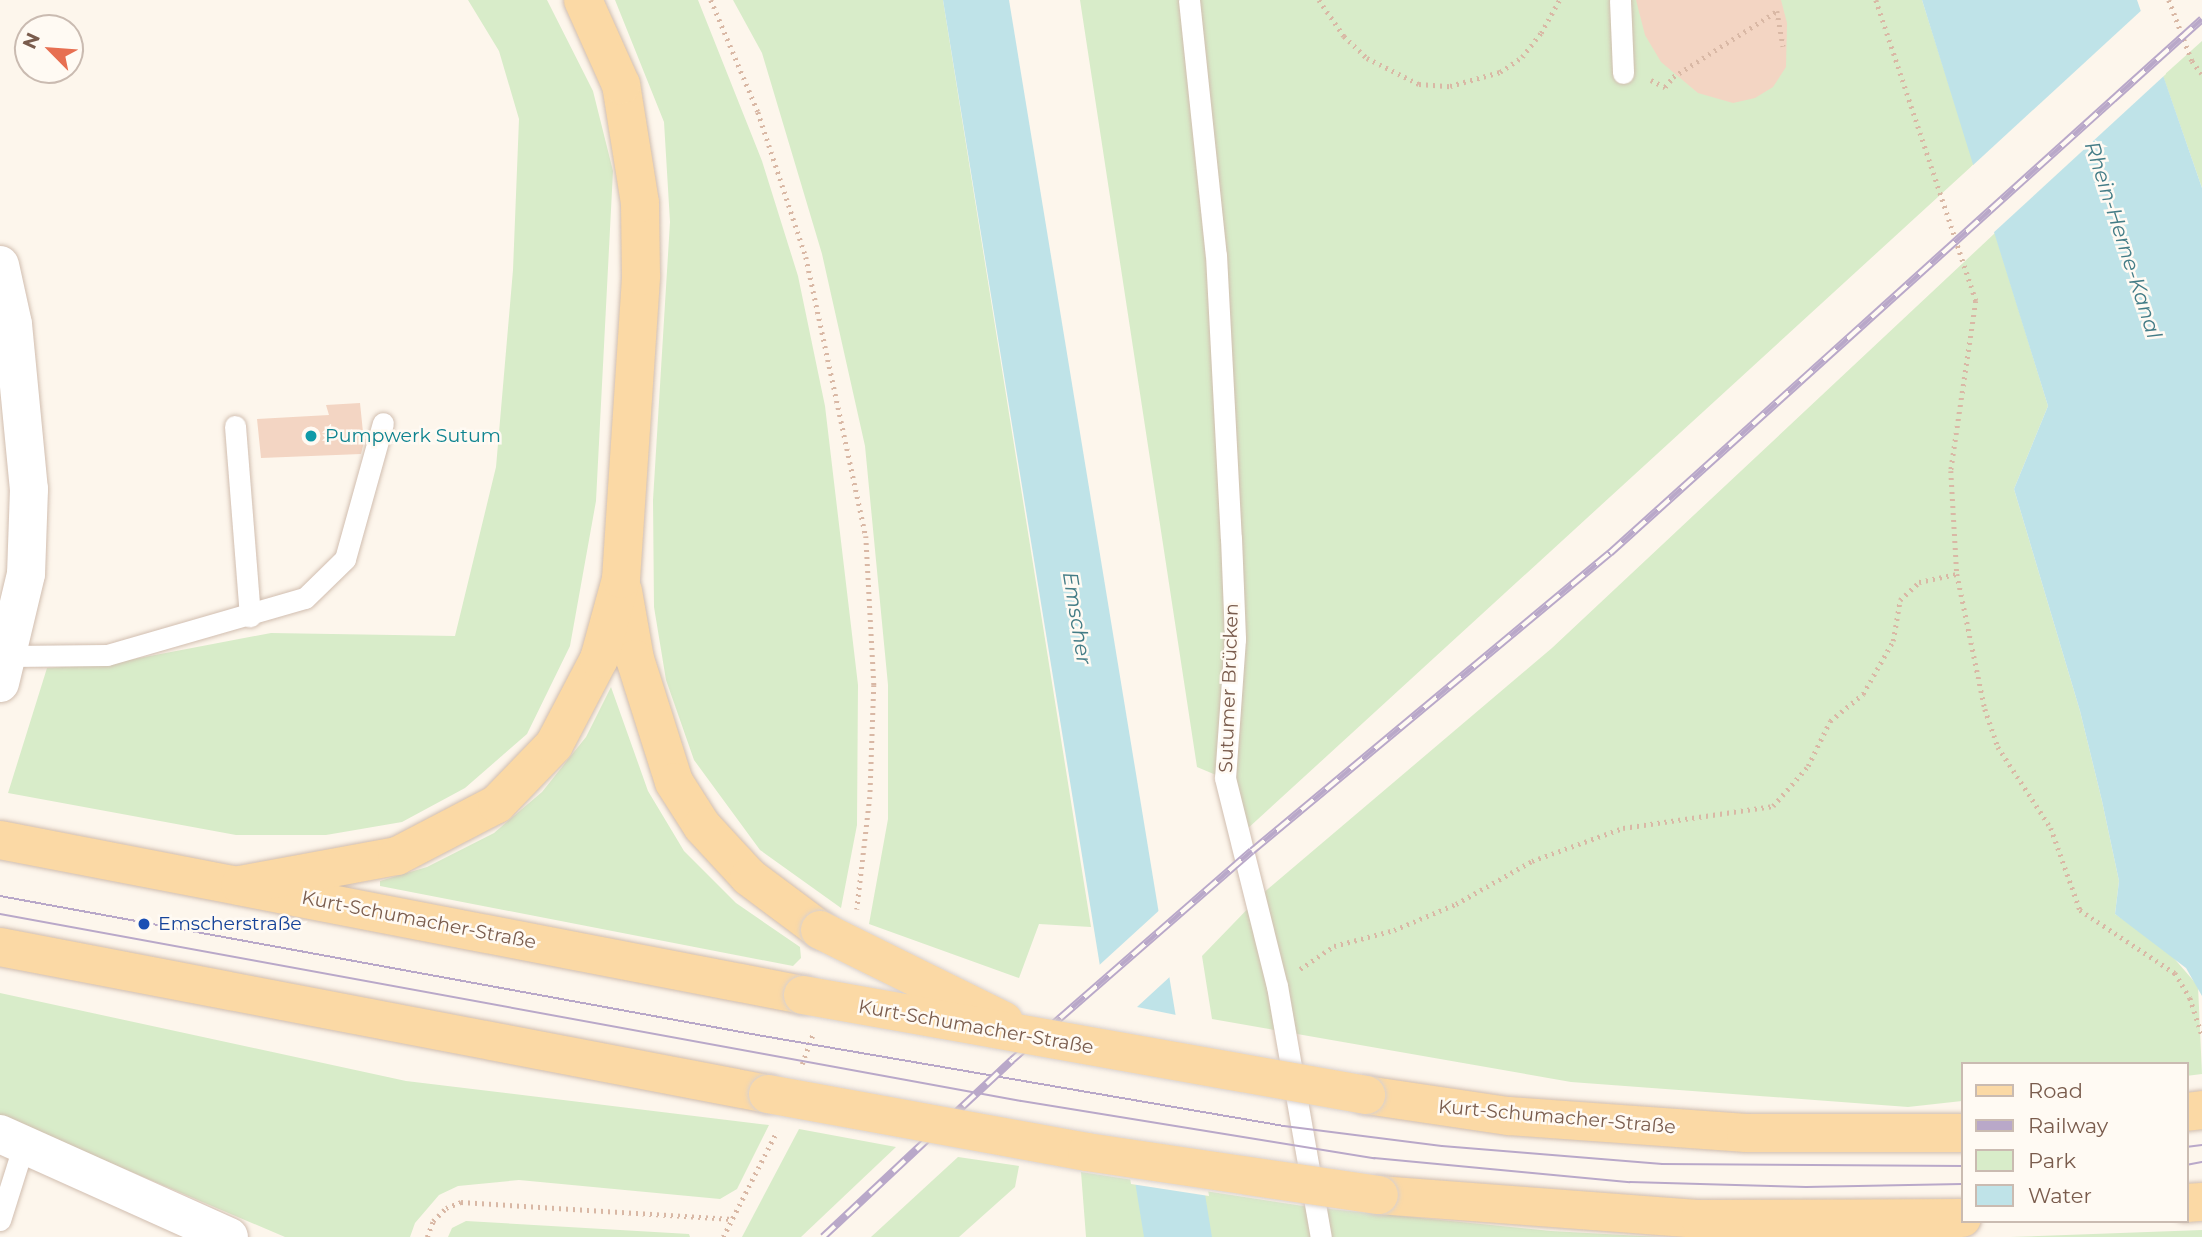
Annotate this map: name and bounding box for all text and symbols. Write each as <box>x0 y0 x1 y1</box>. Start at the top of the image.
north arrow <box>14 14 84 84</box>
text: N <box>18 29 45 53</box>
water label: Rhein-Herne-Kanal <box>2079 138 2167 342</box>
place label: Pumpwerk Sutum <box>325 425 501 447</box>
marker: Pumpwerk Sutum <box>303 428 319 444</box>
water label: Emscher <box>1057 570 1097 666</box>
street label: Sutumer Brücken <box>1215 603 1243 773</box>
street label: Kurt-Schumacher-Straße <box>300 886 538 954</box>
place label: Emscherstraße <box>158 913 302 935</box>
marker: Emscherstraße <box>136 916 152 932</box>
street label: Kurt-Schumacher-Straße <box>857 995 1095 1059</box>
legend <box>1960 1062 2188 1223</box>
text: Road <box>2028 1078 2083 1103</box>
street label: Kurt-Schumacher-Straße <box>1437 1095 1677 1139</box>
text: Railway <box>2028 1113 2108 1138</box>
text: Park <box>2028 1148 2076 1173</box>
text: Water <box>2028 1183 2092 1208</box>

